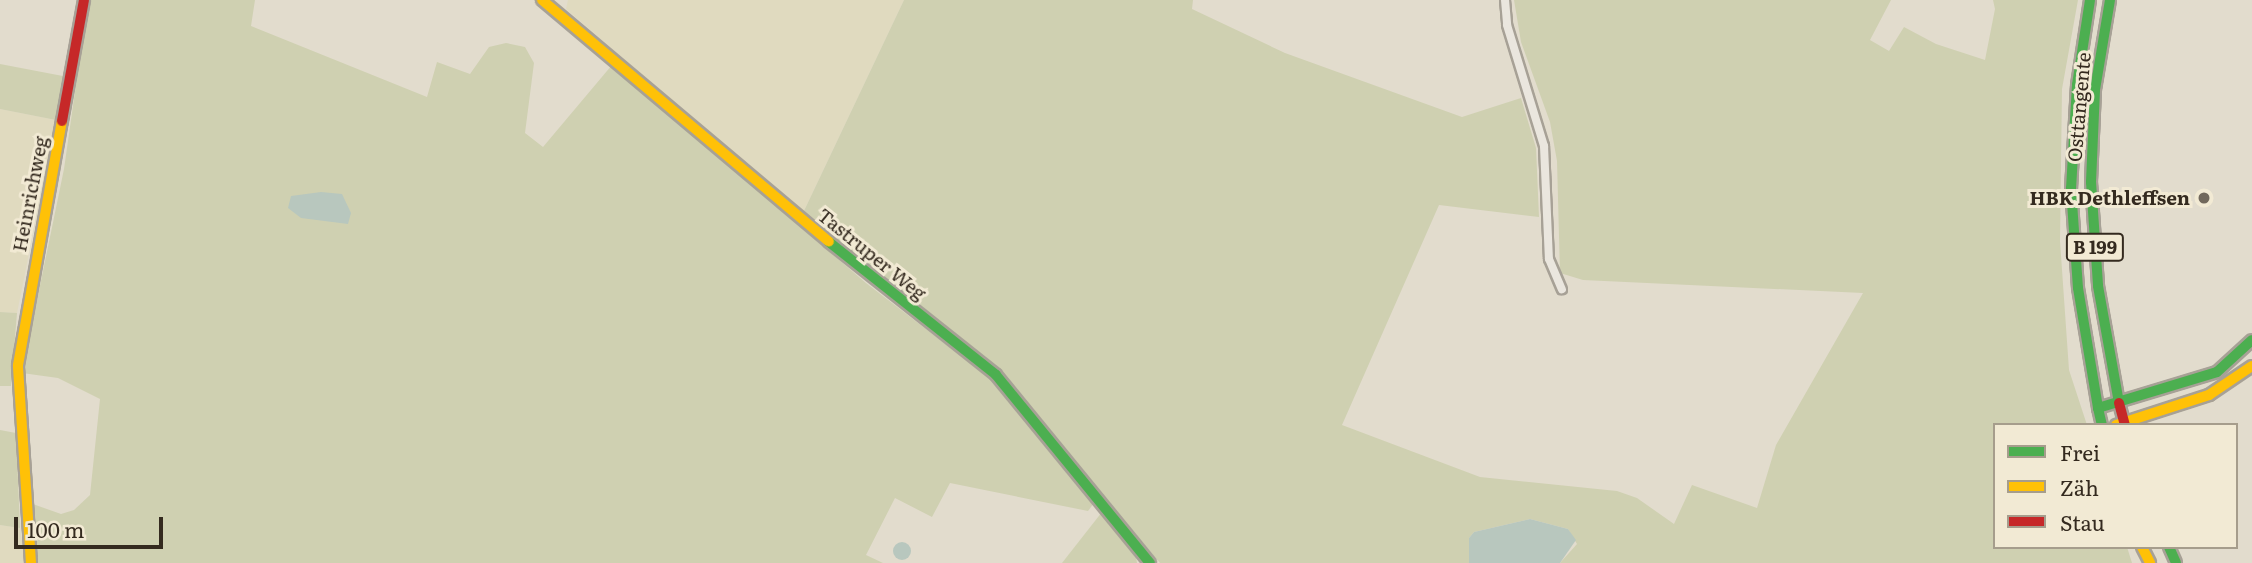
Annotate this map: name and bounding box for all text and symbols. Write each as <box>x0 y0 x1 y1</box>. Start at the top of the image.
street label: Osttangente <box>2063 51 2095 163</box>
street label: Heinrichweg <box>8 134 52 254</box>
place label: HBK Dethleffsen <box>2030 187 2190 209</box>
marker: HBK Dethleffsen <box>2196 190 2212 206</box>
street label: Tastruper Weg <box>813 203 931 305</box>
road number: B 199 <box>2065 232 2125 262</box>
legend <box>1993 423 2238 549</box>
text: Frei <box>2060 436 2100 467</box>
text: Zäh <box>2060 471 2099 502</box>
scale bar <box>18 504 166 548</box>
text: Stau <box>2060 506 2105 537</box>
text: 100 m <box>27 513 84 544</box>

